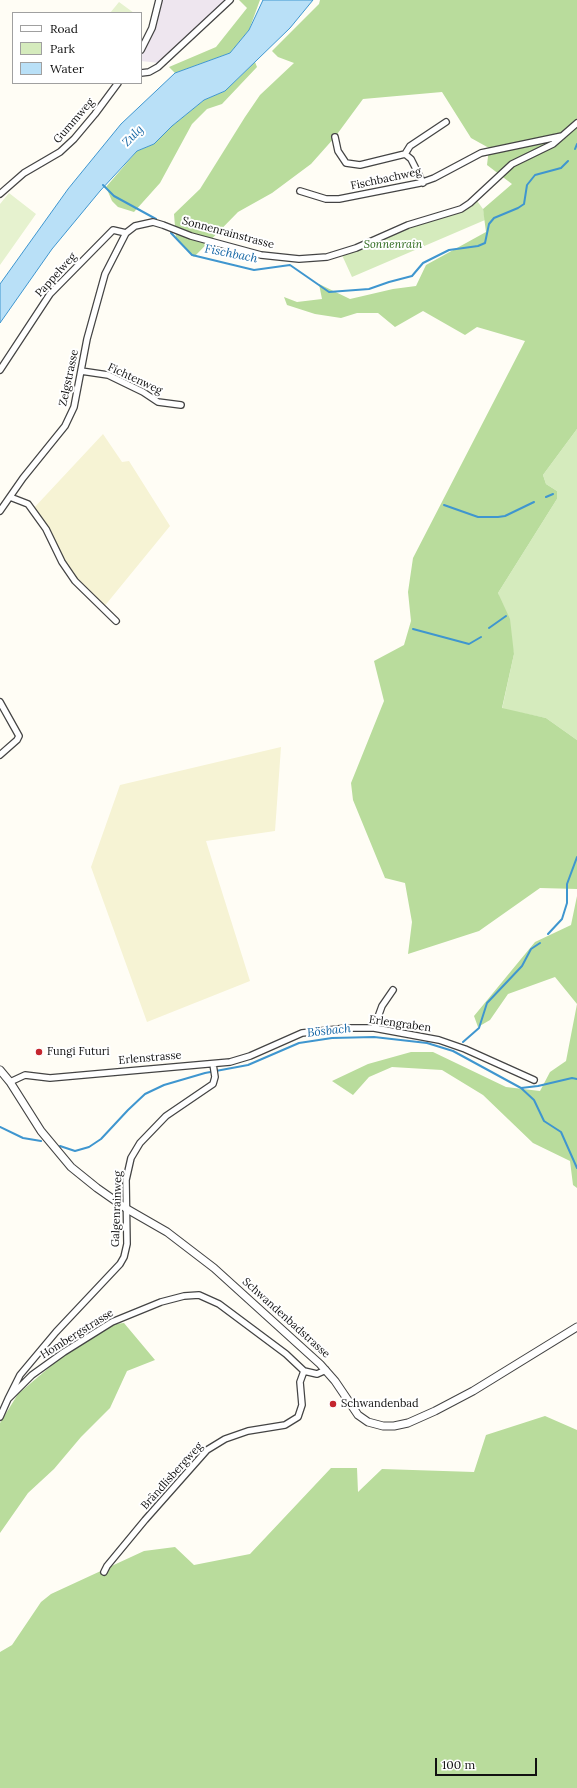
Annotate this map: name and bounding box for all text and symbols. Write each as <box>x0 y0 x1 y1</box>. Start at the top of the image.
legend <box>12 12 142 84</box>
text: Road <box>50 21 78 36</box>
text: Park <box>50 41 75 56</box>
text: Water <box>50 61 84 76</box>
street label: Gummweg <box>51 96 97 146</box>
water label: Zulg <box>120 122 146 150</box>
street label: Fischbachweg <box>350 165 422 193</box>
street label: Sonnenrainstrasse <box>181 214 275 252</box>
park label: Sonnenrain <box>364 238 422 252</box>
water label: Fischbach <box>203 242 259 266</box>
street label: Pappelweg <box>33 250 79 300</box>
street label: Zelgstrasse <box>57 348 81 408</box>
street label: Fichtenweg <box>106 361 164 397</box>
street label: Erlengraben <box>368 1013 432 1035</box>
water label: Bösbach <box>306 1022 352 1040</box>
place label: Fungi Futuri <box>47 1045 110 1059</box>
marker: Fungi Futuri <box>34 1047 44 1057</box>
street label: Erlenstrasse <box>118 1049 182 1067</box>
street label: Galgenrainweg <box>109 1171 125 1247</box>
street label: Schwandenbadstrasse <box>239 1275 333 1361</box>
street label: Hombergstrasse <box>38 1306 116 1362</box>
place label: Schwandenbad <box>341 1397 419 1411</box>
marker: Schwandenbad <box>328 1399 338 1409</box>
street label: Brändlisbergweg <box>138 1440 206 1512</box>
scale bar <box>437 1750 539 1776</box>
text: 100 m <box>442 1757 475 1772</box>

